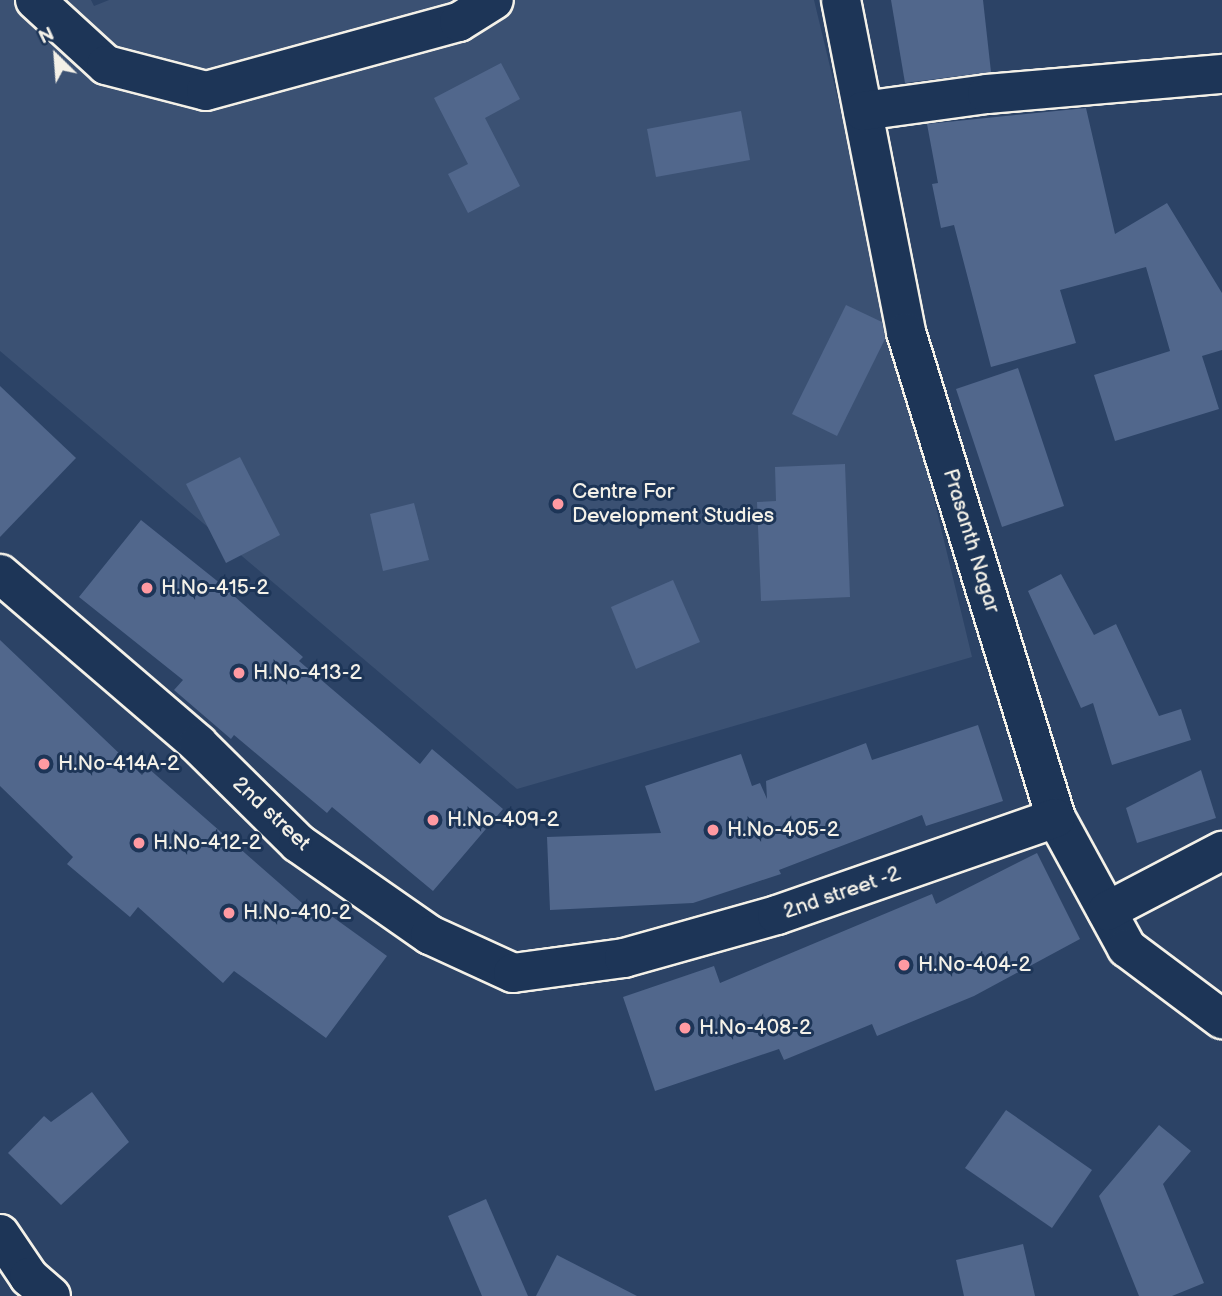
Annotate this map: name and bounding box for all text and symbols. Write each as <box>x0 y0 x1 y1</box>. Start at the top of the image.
north arrow <box>21 21 91 91</box>
text: N <box>36 23 58 50</box>
street label: Prasanth Nagar <box>937 466 1005 616</box>
place label: Centre For Development Studies <box>572 479 775 529</box>
marker: Centre For Development Studies <box>550 496 566 512</box>
place label: H.No-415-2 <box>161 575 269 601</box>
marker: H.No-415-2 <box>139 580 155 596</box>
place label: H.No-413-2 <box>253 660 362 686</box>
marker: H.No-413-2 <box>231 665 247 681</box>
place label: H.No-414A-2 <box>58 751 180 777</box>
marker: H.No-414A-2 <box>36 756 52 772</box>
street label: 2nd street <box>227 772 315 856</box>
place label: H.No-409-2 <box>447 807 559 833</box>
marker: H.No-409-2 <box>425 812 441 828</box>
place label: H.No-405-2 <box>727 817 839 843</box>
marker: H.No-405-2 <box>705 822 721 838</box>
place label: H.No-412-2 <box>153 830 261 856</box>
marker: H.No-412-2 <box>131 835 147 851</box>
street label: 2nd street -2 <box>780 861 904 925</box>
place label: H.No-410-2 <box>243 900 351 926</box>
marker: H.No-410-2 <box>221 905 237 921</box>
place label: H.No-404-2 <box>918 952 1031 978</box>
marker: H.No-404-2 <box>896 957 912 973</box>
place label: H.No-408-2 <box>699 1015 811 1041</box>
marker: H.No-408-2 <box>677 1020 693 1036</box>

